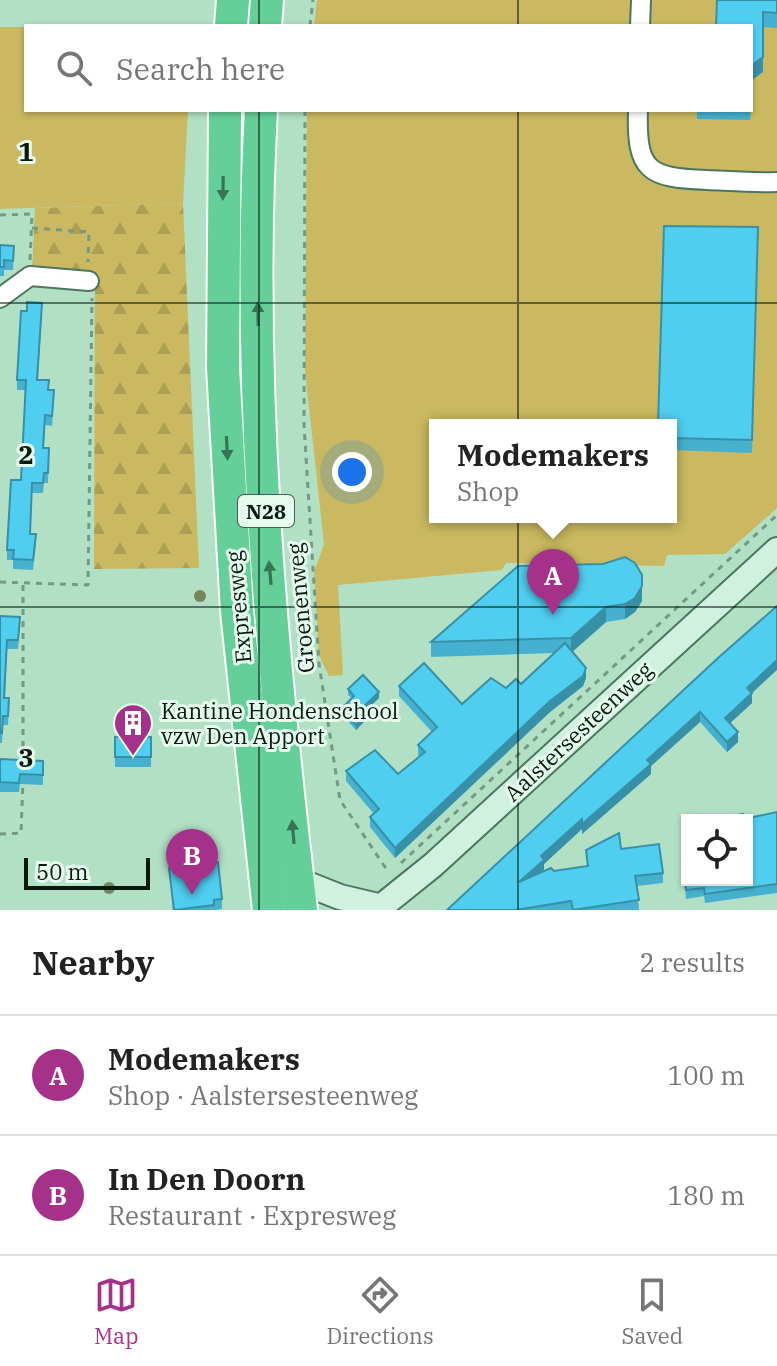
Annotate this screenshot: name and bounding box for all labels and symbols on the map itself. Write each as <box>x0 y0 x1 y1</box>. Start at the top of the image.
text: 1 <box>18 134 34 168</box>
one-way arrow <box>217 176 229 201</box>
one-way arrow <box>252 301 264 326</box>
one-way arrow <box>221 436 234 461</box>
text: 2 <box>18 437 34 471</box>
your location <box>332 452 372 492</box>
road number: N28 <box>238 495 294 527</box>
street label: Groenenweg <box>280 542 320 674</box>
pin: A <box>527 549 579 615</box>
street label: Expresweg <box>219 550 257 664</box>
one-way arrow <box>263 560 276 585</box>
street label: Aalstersesteenweg <box>498 655 658 807</box>
place label: Kantine Hondenschool vzw Den Apport <box>161 696 398 750</box>
building icon: Kantine Hondenschool vzw Den Apport <box>112 702 154 757</box>
text: 3 <box>18 740 34 774</box>
one-way arrow <box>286 819 299 844</box>
pin: B <box>166 829 218 895</box>
scale bar <box>24 854 150 890</box>

